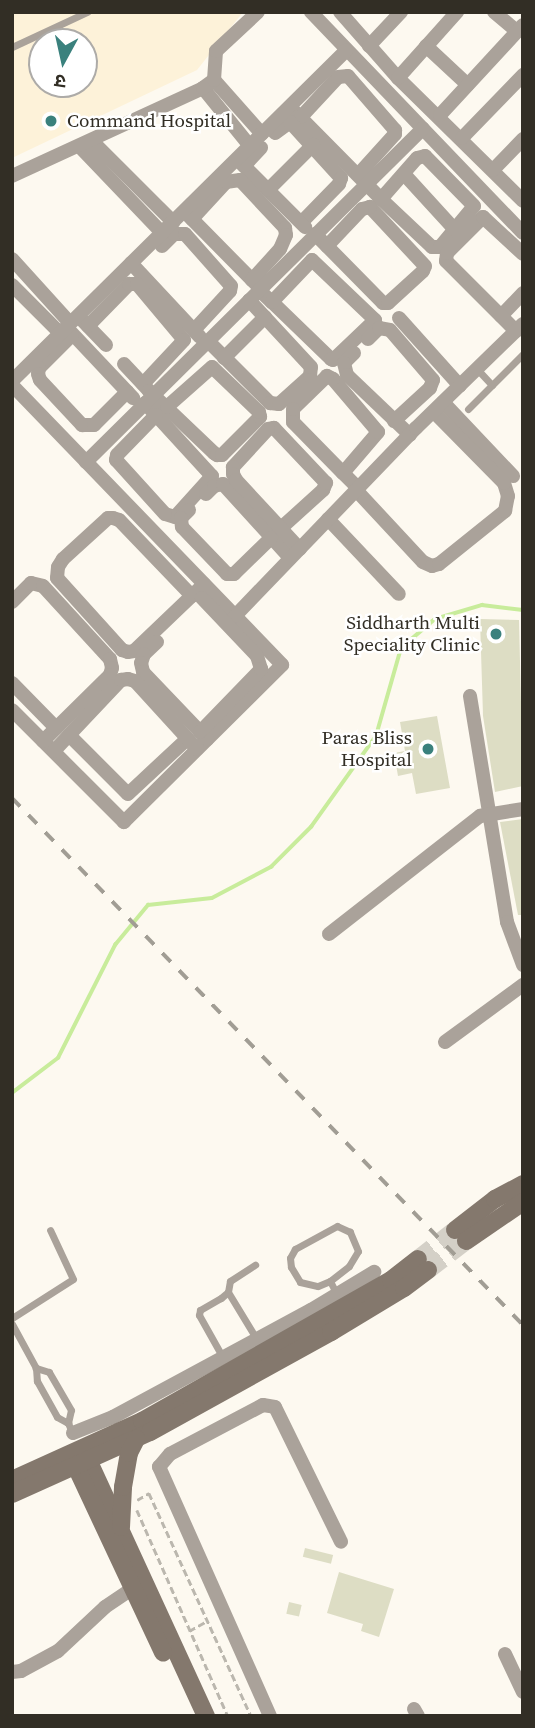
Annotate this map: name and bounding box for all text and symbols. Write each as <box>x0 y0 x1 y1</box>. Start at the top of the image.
north arrow <box>28 28 98 98</box>
text: उ <box>53 68 68 95</box>
place label: Command Hospital <box>67 110 231 132</box>
marker: Command Hospital <box>41 111 61 131</box>
place label: Siddharth Multi Speciality Clinic <box>344 612 480 656</box>
marker: Siddharth Multi Speciality Clinic <box>486 624 506 644</box>
place label: Paras Bliss Hospital <box>321 727 412 771</box>
marker: Paras Bliss Hospital <box>418 739 438 759</box>

